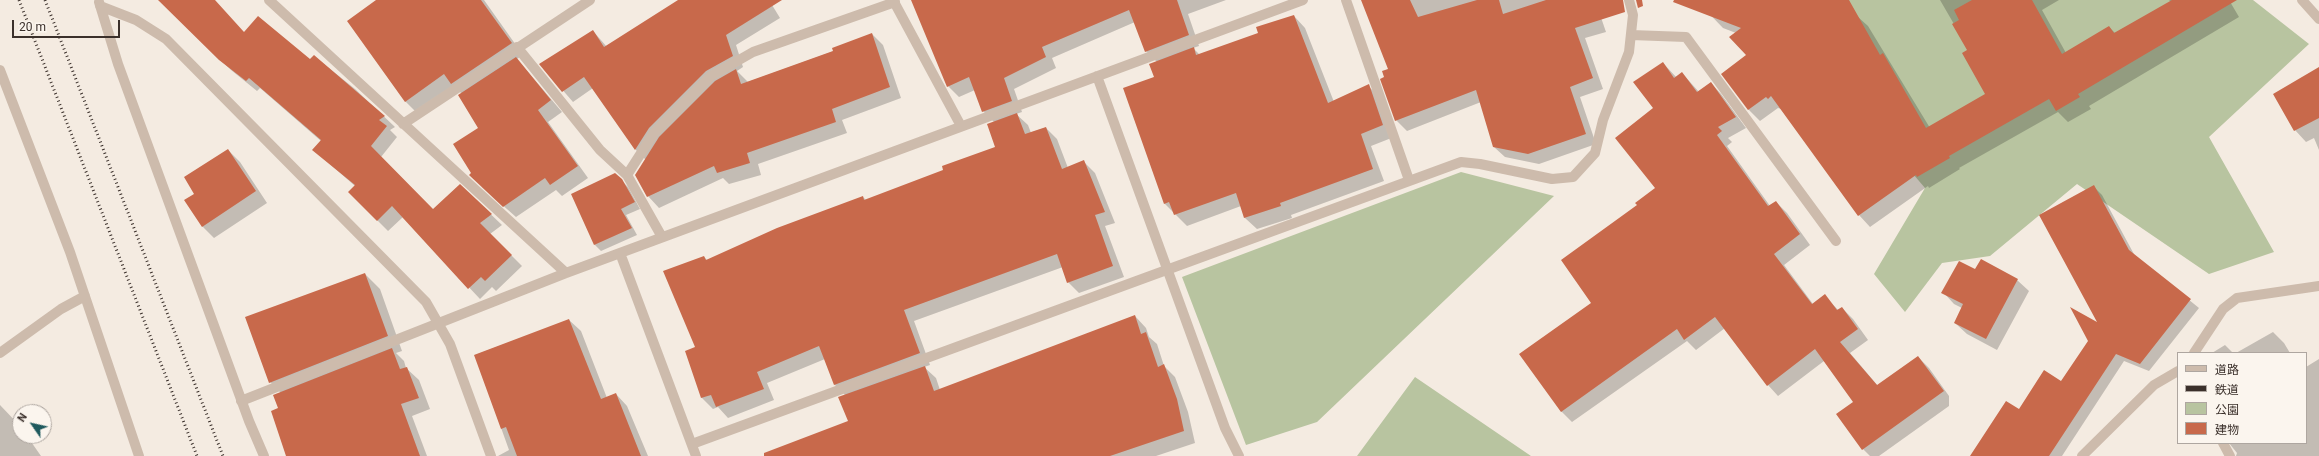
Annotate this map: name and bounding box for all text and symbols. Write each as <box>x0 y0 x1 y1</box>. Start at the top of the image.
scale bar <box>14 12 122 38</box>
text: 20 m <box>19 20 46 34</box>
legend <box>2177 352 2307 444</box>
text: 道路 <box>2215 363 2239 377</box>
text: 鉄道 <box>2215 383 2239 397</box>
text: 公園 <box>2215 403 2239 417</box>
north arrow <box>12 404 52 444</box>
text: N <box>15 411 30 424</box>
text: 建物 <box>2215 423 2239 437</box>

